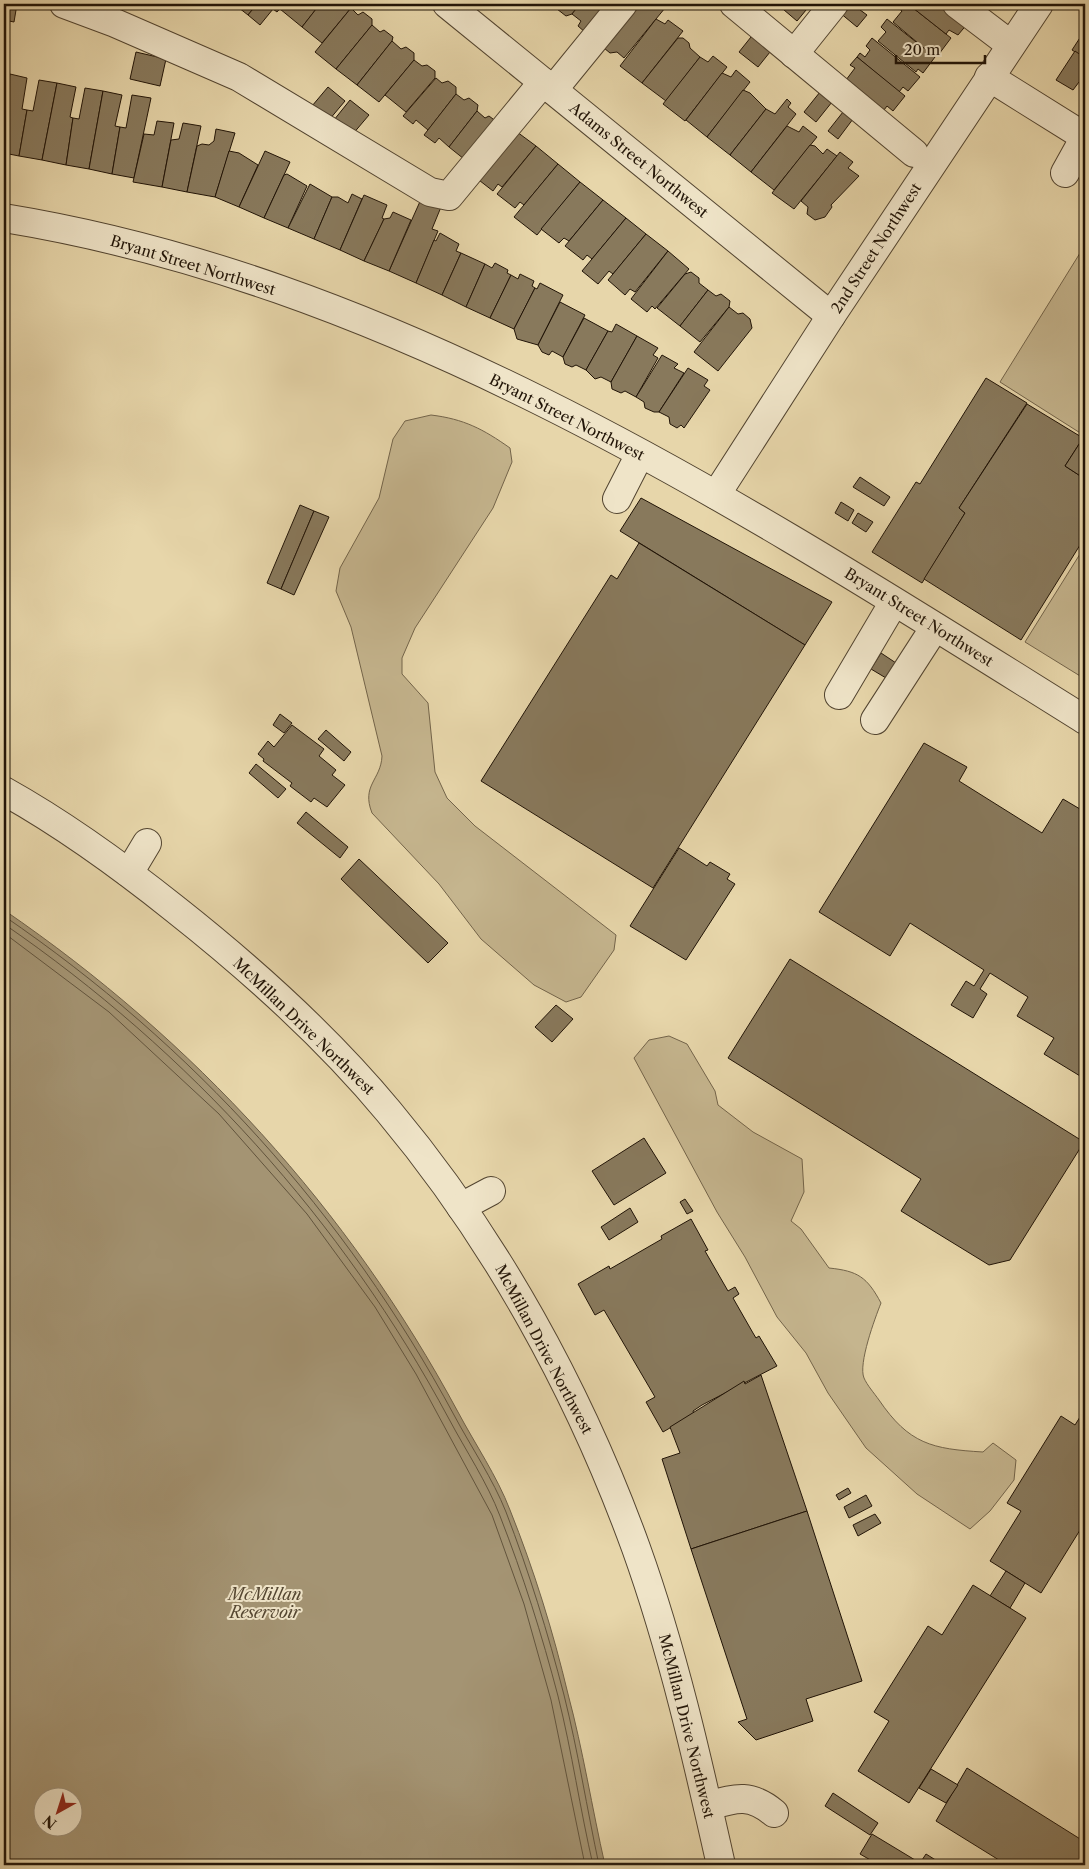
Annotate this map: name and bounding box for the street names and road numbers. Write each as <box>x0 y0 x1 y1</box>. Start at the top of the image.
street label: Adams Street Northwest <box>565 98 713 222</box>
street label: 2nd Street Northwest <box>827 179 926 317</box>
street label: Bryant Street Northwest <box>108 231 279 299</box>
street label: Bryant Street Northwest <box>486 370 648 465</box>
street label: Bryant Street Northwest <box>841 563 997 671</box>
street label: McMillan Drive Northwest <box>229 953 379 1099</box>
street label: McMillan Drive Northwest <box>491 1261 597 1438</box>
street label: McMillan Drive Northwest <box>655 1632 719 1821</box>

